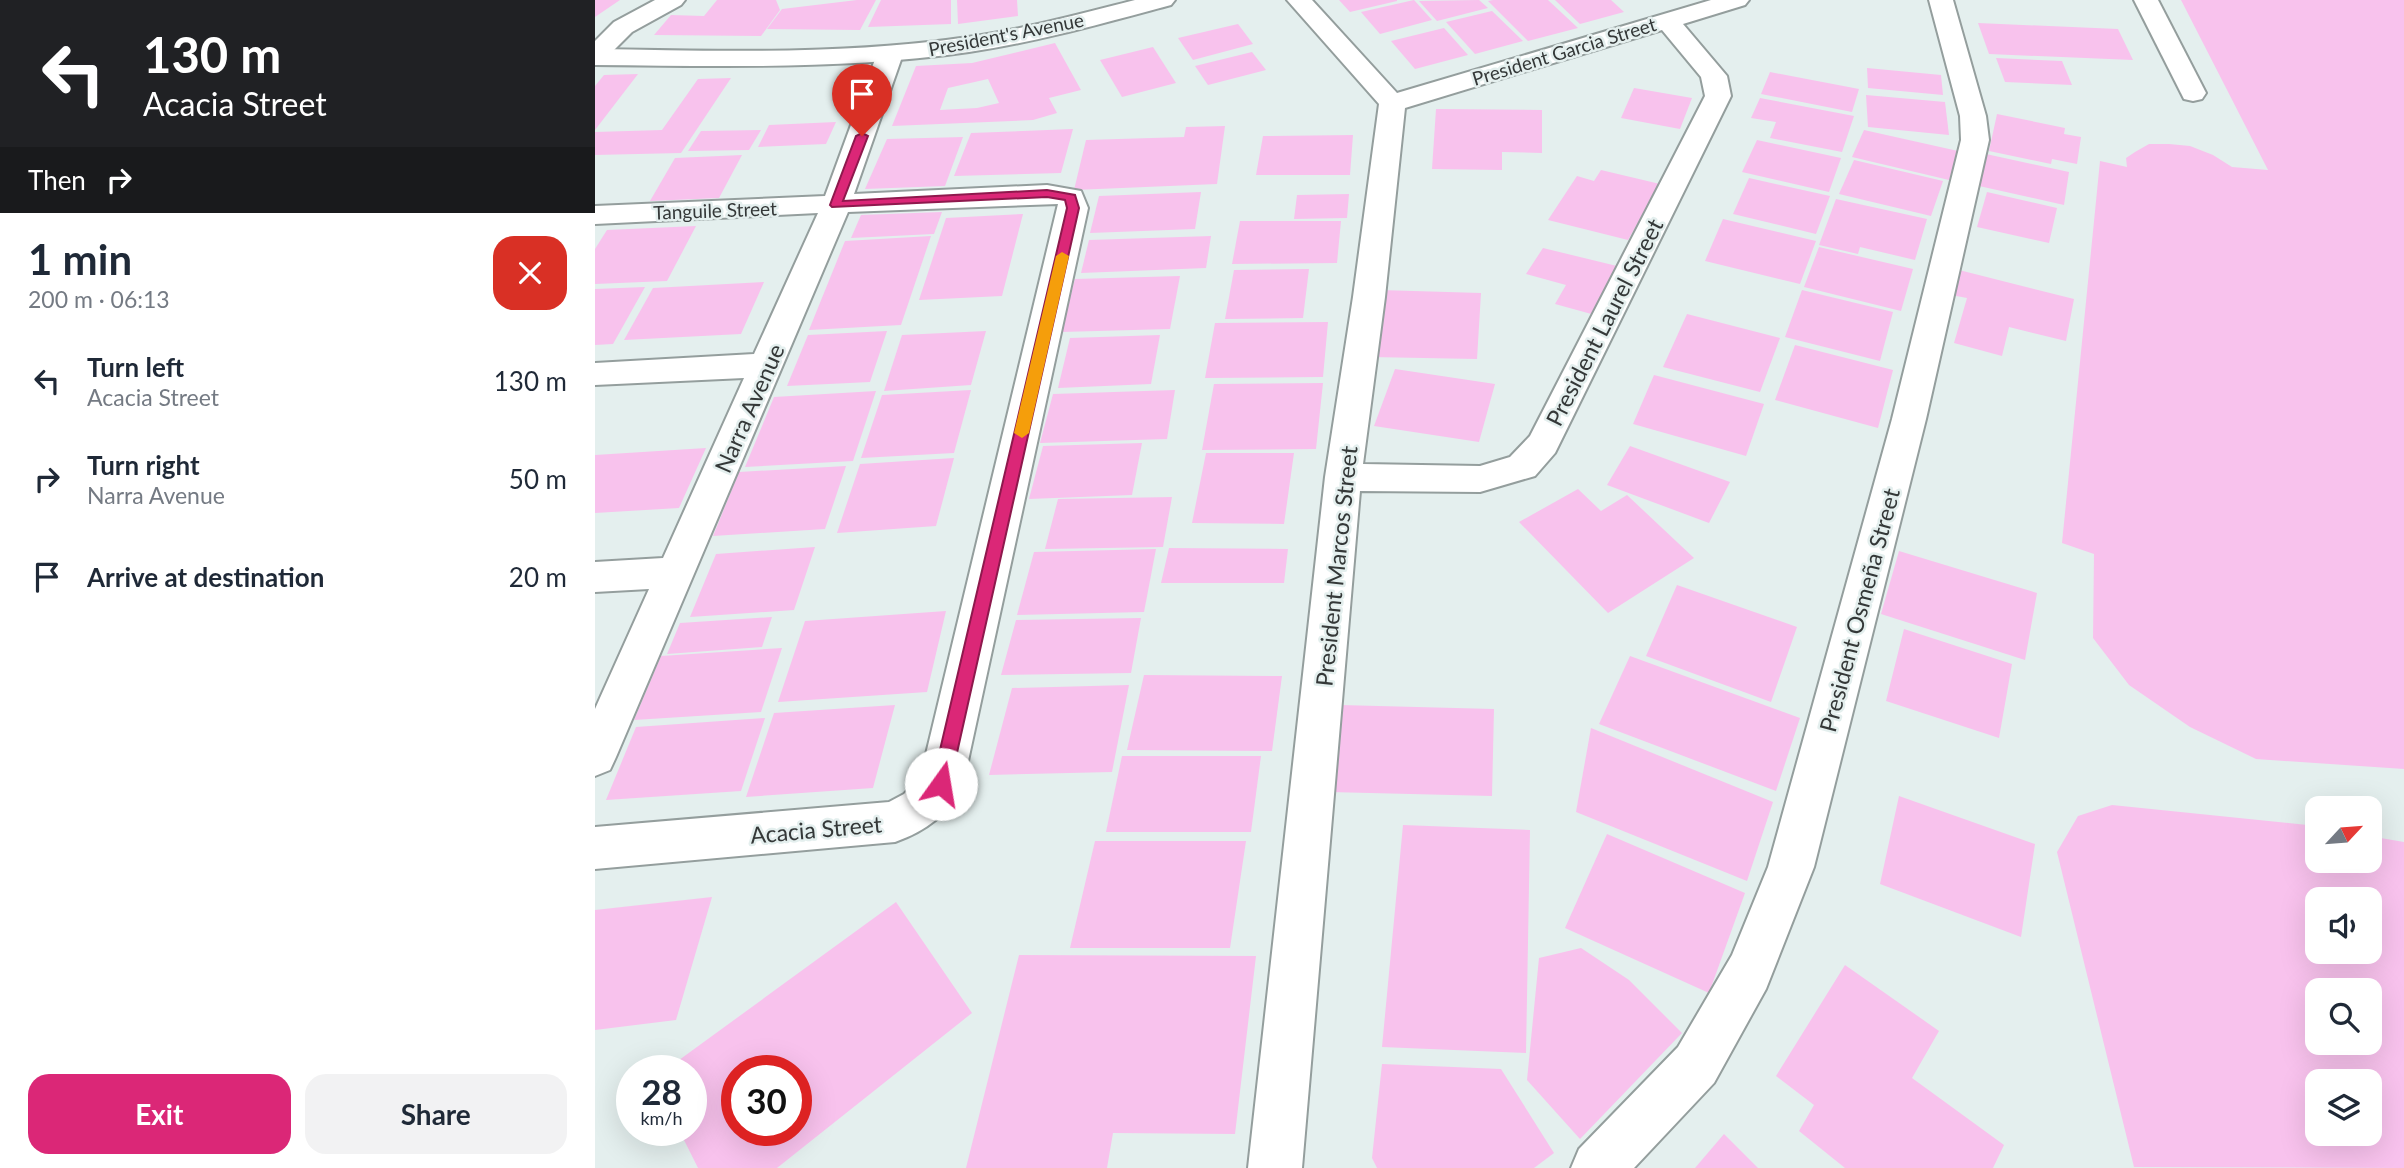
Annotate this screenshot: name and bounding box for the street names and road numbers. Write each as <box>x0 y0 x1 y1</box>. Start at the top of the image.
street label: President's Avenue <box>926 8 1086 60</box>
street label: President Garcia Street <box>1469 12 1659 90</box>
street label: Tanguile Street <box>653 196 777 224</box>
street label: President Laurel Street <box>1540 213 1669 430</box>
street label: Narra Avenue <box>708 339 790 477</box>
street label: President Marcos Street <box>1309 444 1363 688</box>
street label: President Osmeña Street <box>1813 484 1905 735</box>
street label: Acacia Street <box>749 809 884 849</box>

